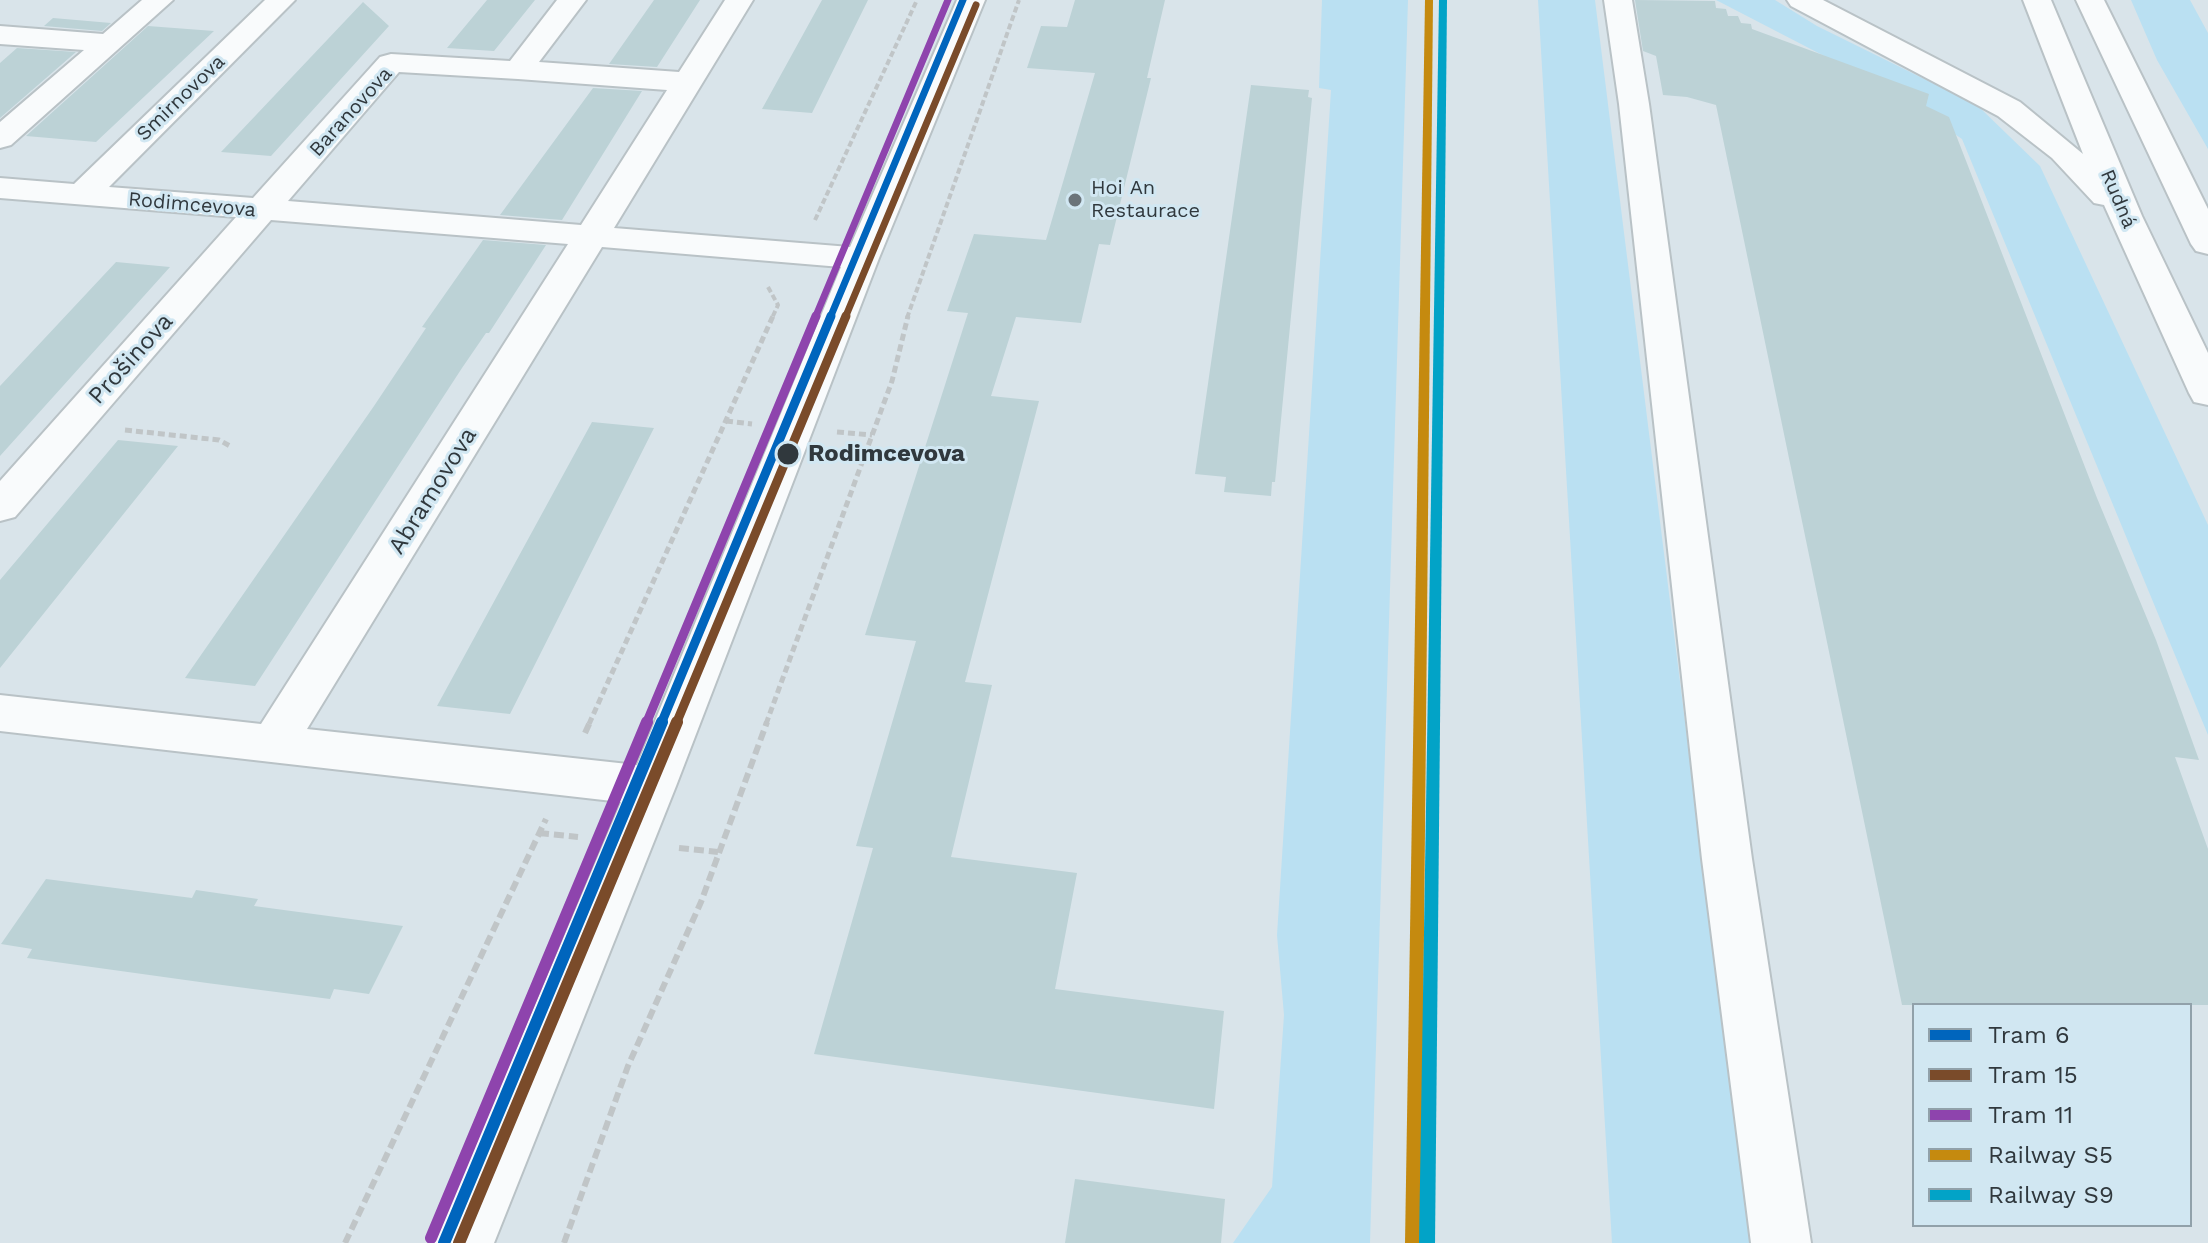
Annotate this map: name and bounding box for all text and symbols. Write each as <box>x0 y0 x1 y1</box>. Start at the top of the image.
street label: Smirnovova <box>132 50 230 146</box>
street label: Baranovova <box>305 62 397 162</box>
street label: Rudná <box>2095 166 2141 232</box>
place label: Hoi An Restaurace <box>1091 176 1200 223</box>
street label: Rodimcevova <box>127 187 257 223</box>
marker: Hoi An Restaurace <box>1066 191 1084 209</box>
street label: Prošinova <box>83 308 179 410</box>
street label: Abramovova <box>383 422 483 560</box>
place label: Rodimcevova <box>808 440 965 468</box>
marker: Rodimcevova <box>775 441 801 467</box>
legend <box>1912 1003 2192 1227</box>
text: Tram 6 <box>1988 1021 2070 1049</box>
text: Tram 15 <box>1988 1061 2078 1089</box>
text: Tram 11 <box>1988 1101 2073 1129</box>
text: Railway S5 <box>1988 1141 2113 1169</box>
text: Railway S9 <box>1988 1181 2114 1209</box>

